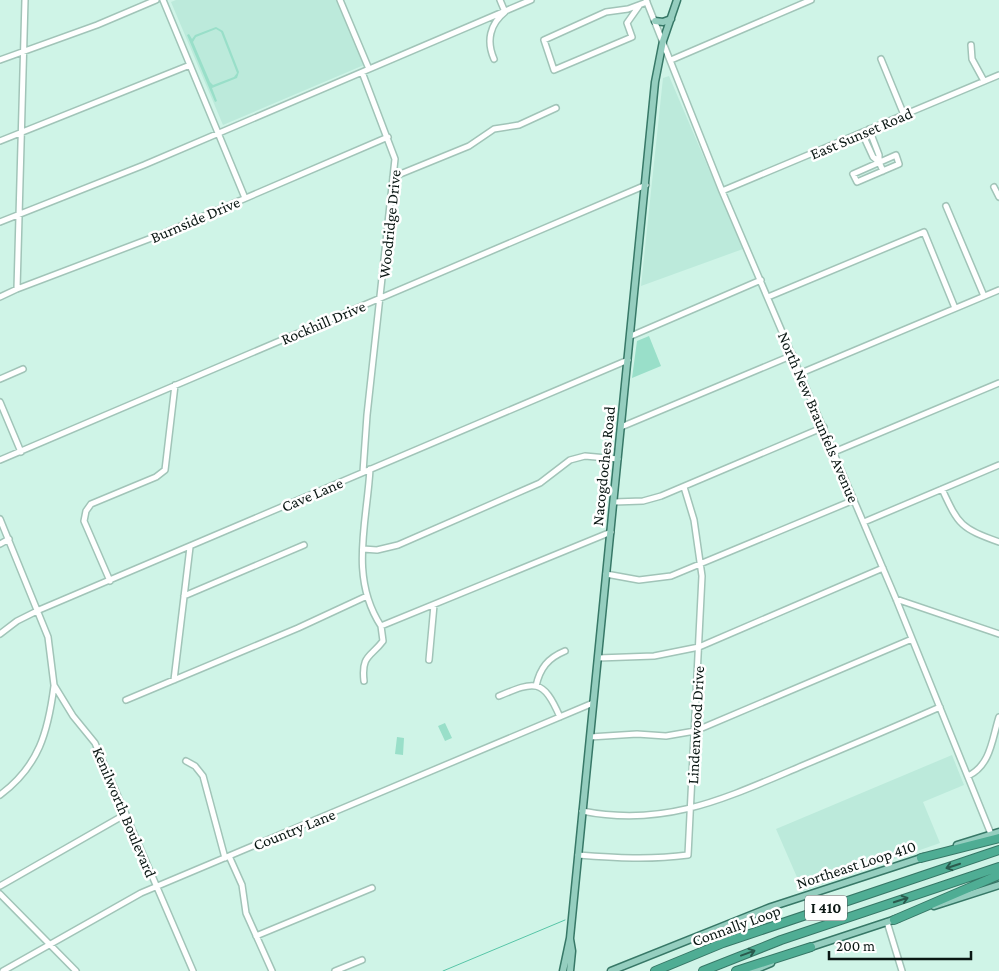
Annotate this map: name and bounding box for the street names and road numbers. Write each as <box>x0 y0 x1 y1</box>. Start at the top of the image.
street label: East Sunset Road <box>808 104 915 163</box>
street label: Woodridge Drive <box>375 169 405 279</box>
street label: Burnside Drive <box>148 193 242 246</box>
street label: Rockhill Drive <box>279 297 368 348</box>
street label: North New Braunfels Avenue <box>775 329 862 505</box>
street label: Nacogdoches Road <box>589 405 619 527</box>
street label: Cave Lane <box>279 474 345 515</box>
street label: Lindenwood Drive <box>684 665 707 785</box>
street label: Kenilworth Boulevard <box>89 744 160 880</box>
street label: Country Lane <box>251 805 338 855</box>
street label: Northeast Loop 410 <box>794 837 918 893</box>
road number: I 410 <box>805 896 847 920</box>
street label: Connally Loop <box>690 902 783 950</box>

